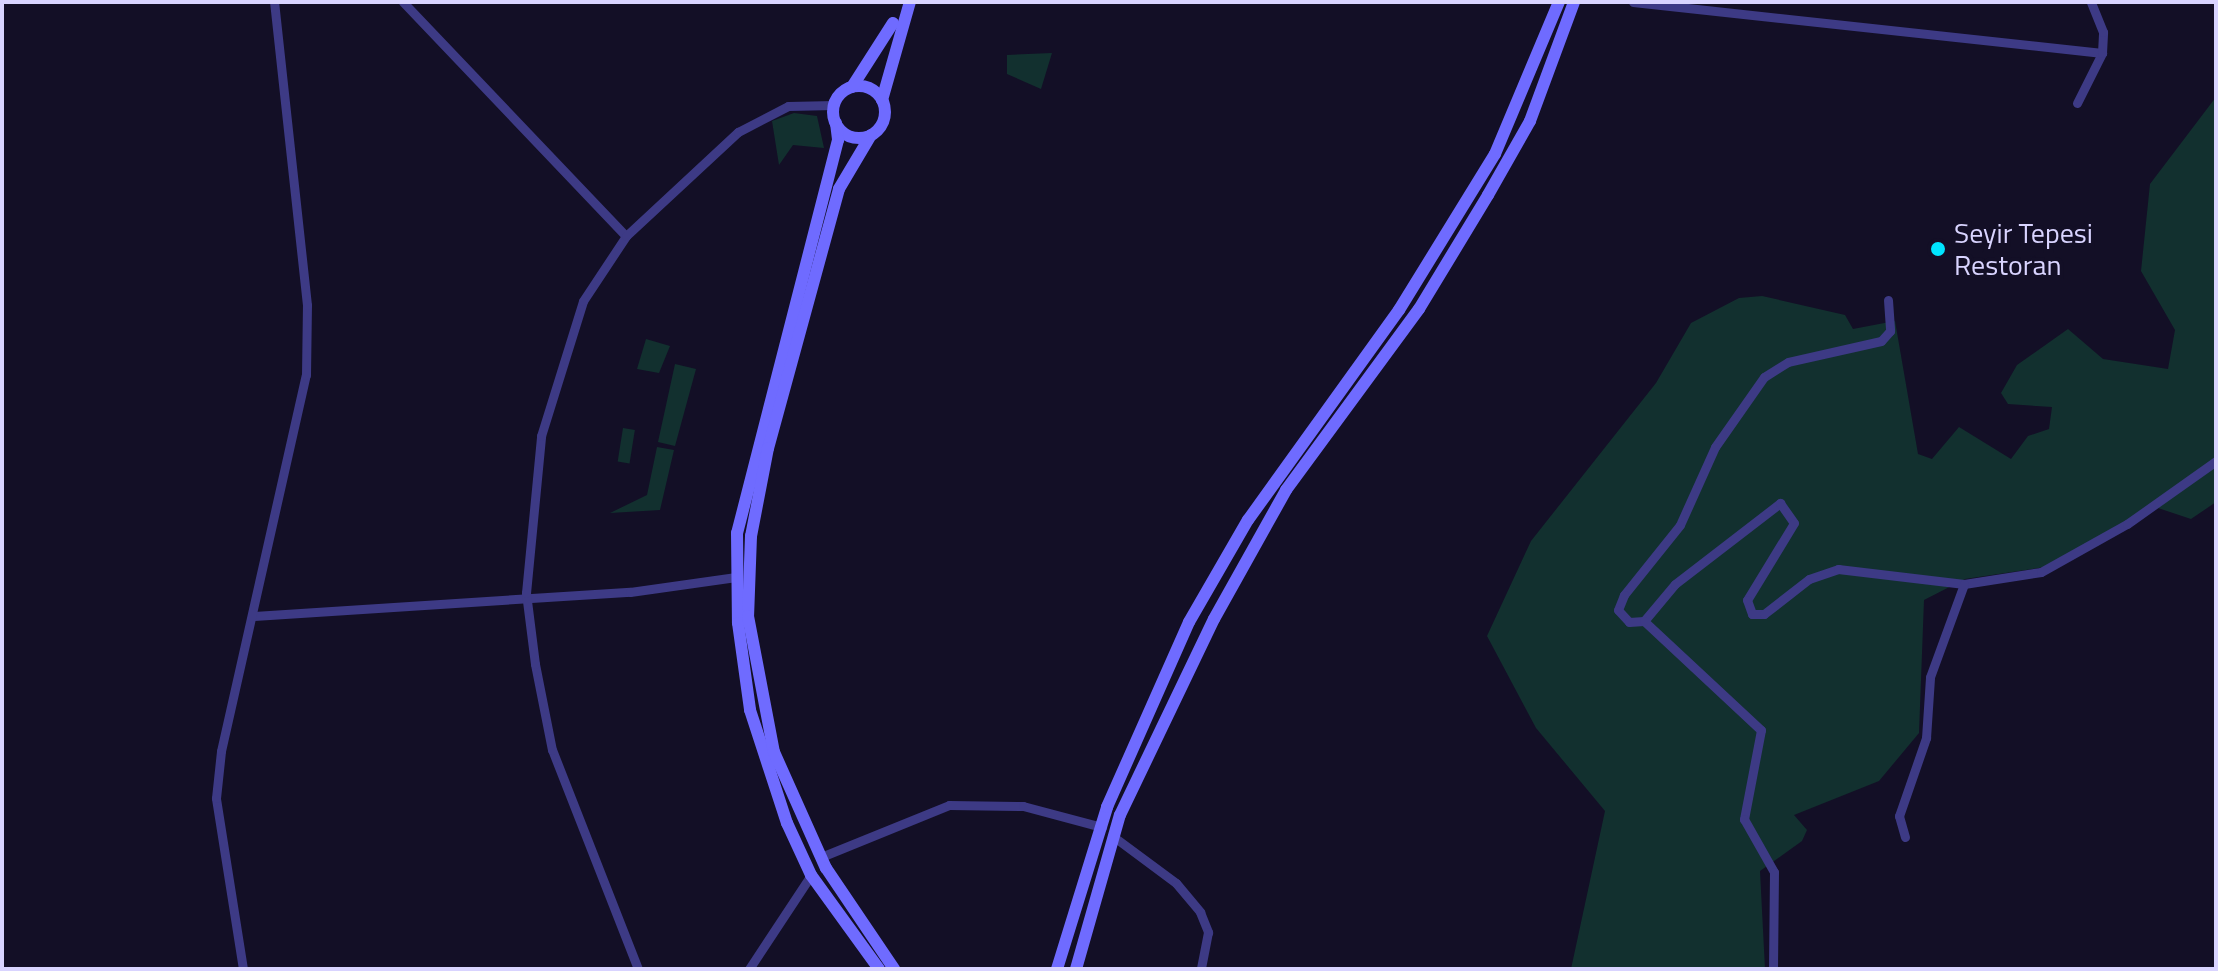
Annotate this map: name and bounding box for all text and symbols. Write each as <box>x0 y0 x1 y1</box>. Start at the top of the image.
place label: Seyir Tepesi Restoran <box>1954 216 2093 282</box>
marker: Seyir Tepesi Restoran <box>1929 240 1947 258</box>

